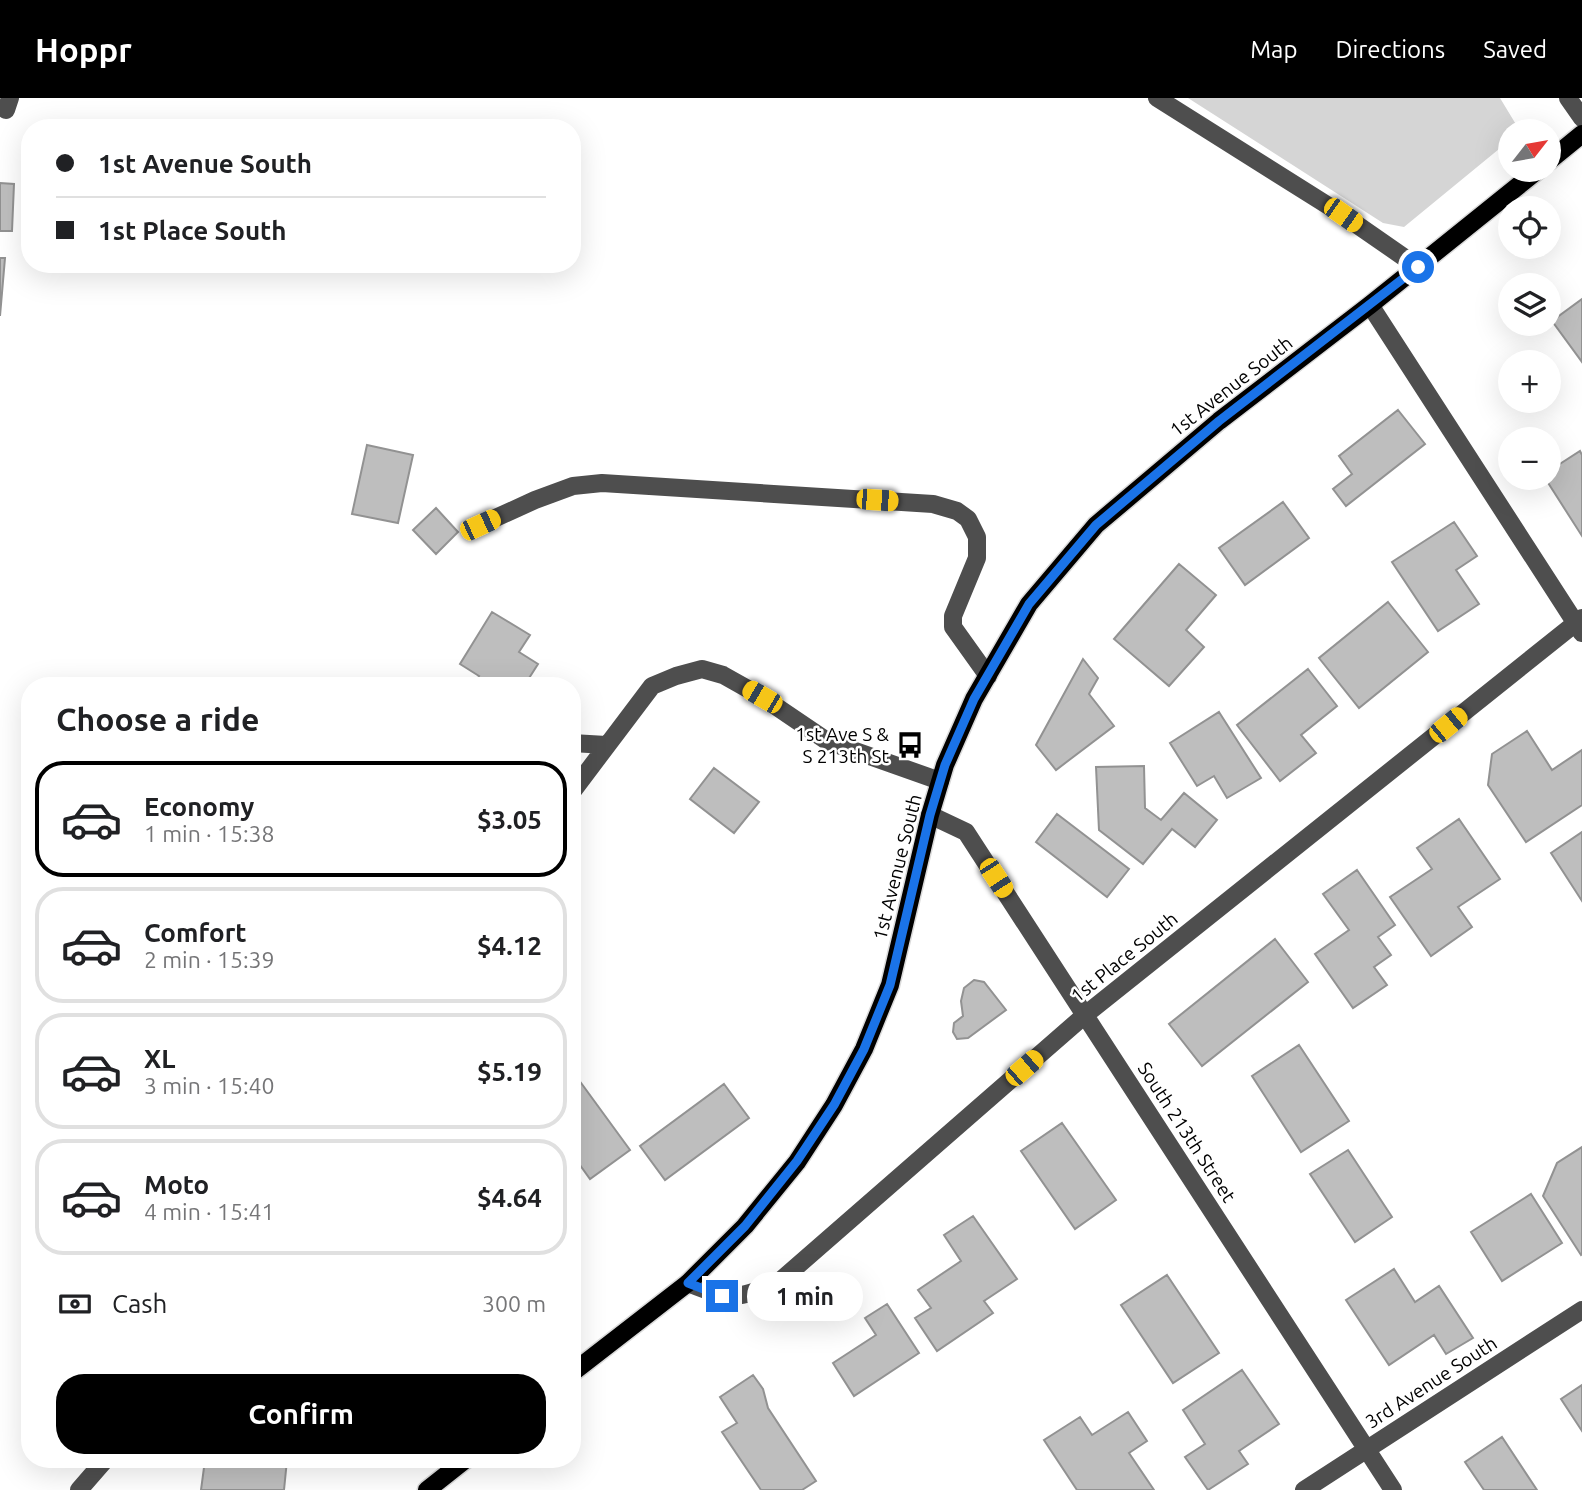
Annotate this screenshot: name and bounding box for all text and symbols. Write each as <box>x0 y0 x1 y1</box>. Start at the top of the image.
text: Hoppr <box>35 31 132 68</box>
text: Map <box>1250 36 1297 63</box>
text: Directions <box>1335 36 1445 63</box>
text: Saved <box>1483 36 1547 63</box>
north arrow <box>1498 119 1561 182</box>
map controls <box>1498 119 1561 490</box>
text: 1st Avenue South <box>98 149 312 178</box>
car <box>1320 194 1367 236</box>
button: locate <box>1498 196 1561 259</box>
text: 1st Place South <box>98 216 287 245</box>
route start <box>1402 251 1434 283</box>
button: layers <box>1498 273 1561 336</box>
street label: 1st Avenue South <box>1165 331 1297 441</box>
button: + <box>1498 350 1561 413</box>
button: − <box>1498 427 1561 490</box>
car <box>856 488 899 512</box>
car <box>457 507 504 543</box>
car <box>739 677 786 717</box>
text: Choose a ride <box>56 701 259 737</box>
car <box>1426 704 1471 746</box>
place label: 1st Ave S & S 213th St <box>795 723 890 767</box>
bus stop icon: 1st Ave S & S 213th St <box>895 730 925 760</box>
icon: car <box>60 788 123 851</box>
text: Economy <box>144 792 254 821</box>
street label: 1st Avenue South <box>868 792 926 942</box>
text: $3.05 <box>477 805 542 834</box>
text: 1 min · 15:38 <box>144 821 275 846</box>
car <box>976 855 1017 901</box>
street label: 1st Place South <box>1066 907 1182 1007</box>
icon: car <box>60 914 123 977</box>
text: Comfort <box>144 918 247 947</box>
text: $4.12 <box>477 931 542 960</box>
text: 2 min · 15:39 <box>144 947 275 972</box>
icon: car <box>60 1040 123 1103</box>
text: XL <box>144 1044 175 1073</box>
car <box>1002 1046 1047 1090</box>
text: $5.19 <box>477 1057 542 1086</box>
street label: South 213th Street <box>1134 1058 1241 1207</box>
text: 3 min · 15:40 <box>144 1073 275 1098</box>
icon: car <box>60 1166 123 1229</box>
text: Moto <box>144 1170 209 1199</box>
text: $4.64 <box>477 1183 542 1212</box>
text: 4 min · 15:41 <box>144 1199 275 1224</box>
callout: 1 min <box>746 1272 862 1320</box>
route end <box>706 1280 738 1312</box>
text: 1 min <box>776 1284 834 1309</box>
icon: cash <box>56 1285 94 1323</box>
text: Cash <box>112 1289 167 1318</box>
text: 300 m <box>482 1291 546 1316</box>
street label: 3rd Avenue South <box>1361 1331 1501 1433</box>
button: Confirm <box>56 1374 546 1454</box>

